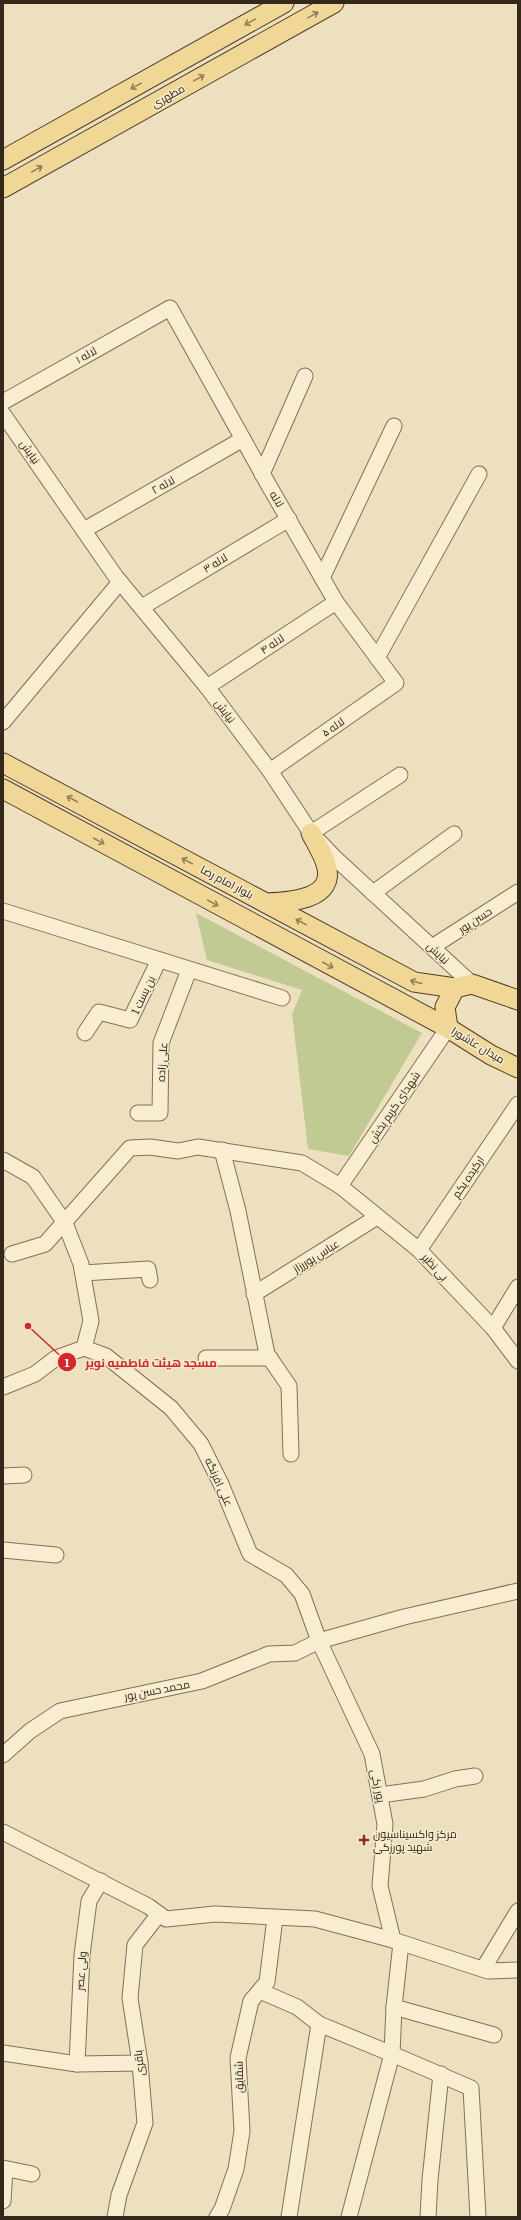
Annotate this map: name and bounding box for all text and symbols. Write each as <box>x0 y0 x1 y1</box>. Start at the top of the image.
one-way arrow <box>307 10 319 18</box>
one-way arrow <box>244 19 256 26</box>
one-way arrow <box>193 74 205 82</box>
street label: مطهری <box>148 79 187 111</box>
one-way arrow <box>130 82 142 90</box>
one-way arrow <box>31 165 43 172</box>
street label: لاله ۱ <box>72 342 99 367</box>
street label: نیایش <box>17 436 45 467</box>
street label: لاله ۲ <box>148 471 177 497</box>
street label: لاله <box>267 487 289 510</box>
street label: لاله ۳ <box>199 549 230 576</box>
street label: لاله ۴ <box>256 629 287 657</box>
street label: نیایش <box>212 695 240 726</box>
street label: لاله ۵ <box>318 713 347 740</box>
one-way arrow <box>66 795 78 803</box>
one-way arrow <box>93 838 105 845</box>
one-way arrow <box>181 856 193 864</box>
street label: بلوار امام رضا <box>198 860 257 903</box>
one-way arrow <box>207 899 219 907</box>
street label: حسن پور <box>454 902 495 937</box>
one-way arrow <box>295 917 307 925</box>
street label: نیایش <box>424 938 454 967</box>
one-way arrow <box>321 961 333 969</box>
street label: بن بست 1 <box>126 973 158 1016</box>
one-way arrow <box>410 977 423 985</box>
street label: میدان عاشورا <box>449 1022 508 1066</box>
street label: علی زاده <box>152 1042 170 1082</box>
street label: شهدای کریم بخش <box>363 1068 424 1146</box>
street label: ارکیده یکم <box>447 1152 488 1201</box>
street label: عباس پوررزاز <box>288 1234 342 1276</box>
street label: بی نظیر <box>418 1248 453 1284</box>
callout: مسجد هیئت فاطمیه نویر <box>57 1350 225 1374</box>
text: 1 <box>65 1353 70 1371</box>
text: مسجد هیئت فاطمیه نویر <box>84 1353 217 1371</box>
street label: علی افرنگه <box>202 1455 238 1509</box>
street label: محمد حسن پور <box>122 1675 191 1703</box>
street label: پور زکی <box>368 1768 390 1804</box>
place label: مرکز واکسیناسیون شهید پورزکی <box>373 1825 457 1854</box>
marker: مرکز واکسیناسیون شهید پورزکی <box>358 1834 370 1846</box>
street label: ولی عصر <box>71 1951 89 1992</box>
street label: باقری <box>128 2049 148 2077</box>
street label: شقایق <box>229 2061 247 2093</box>

